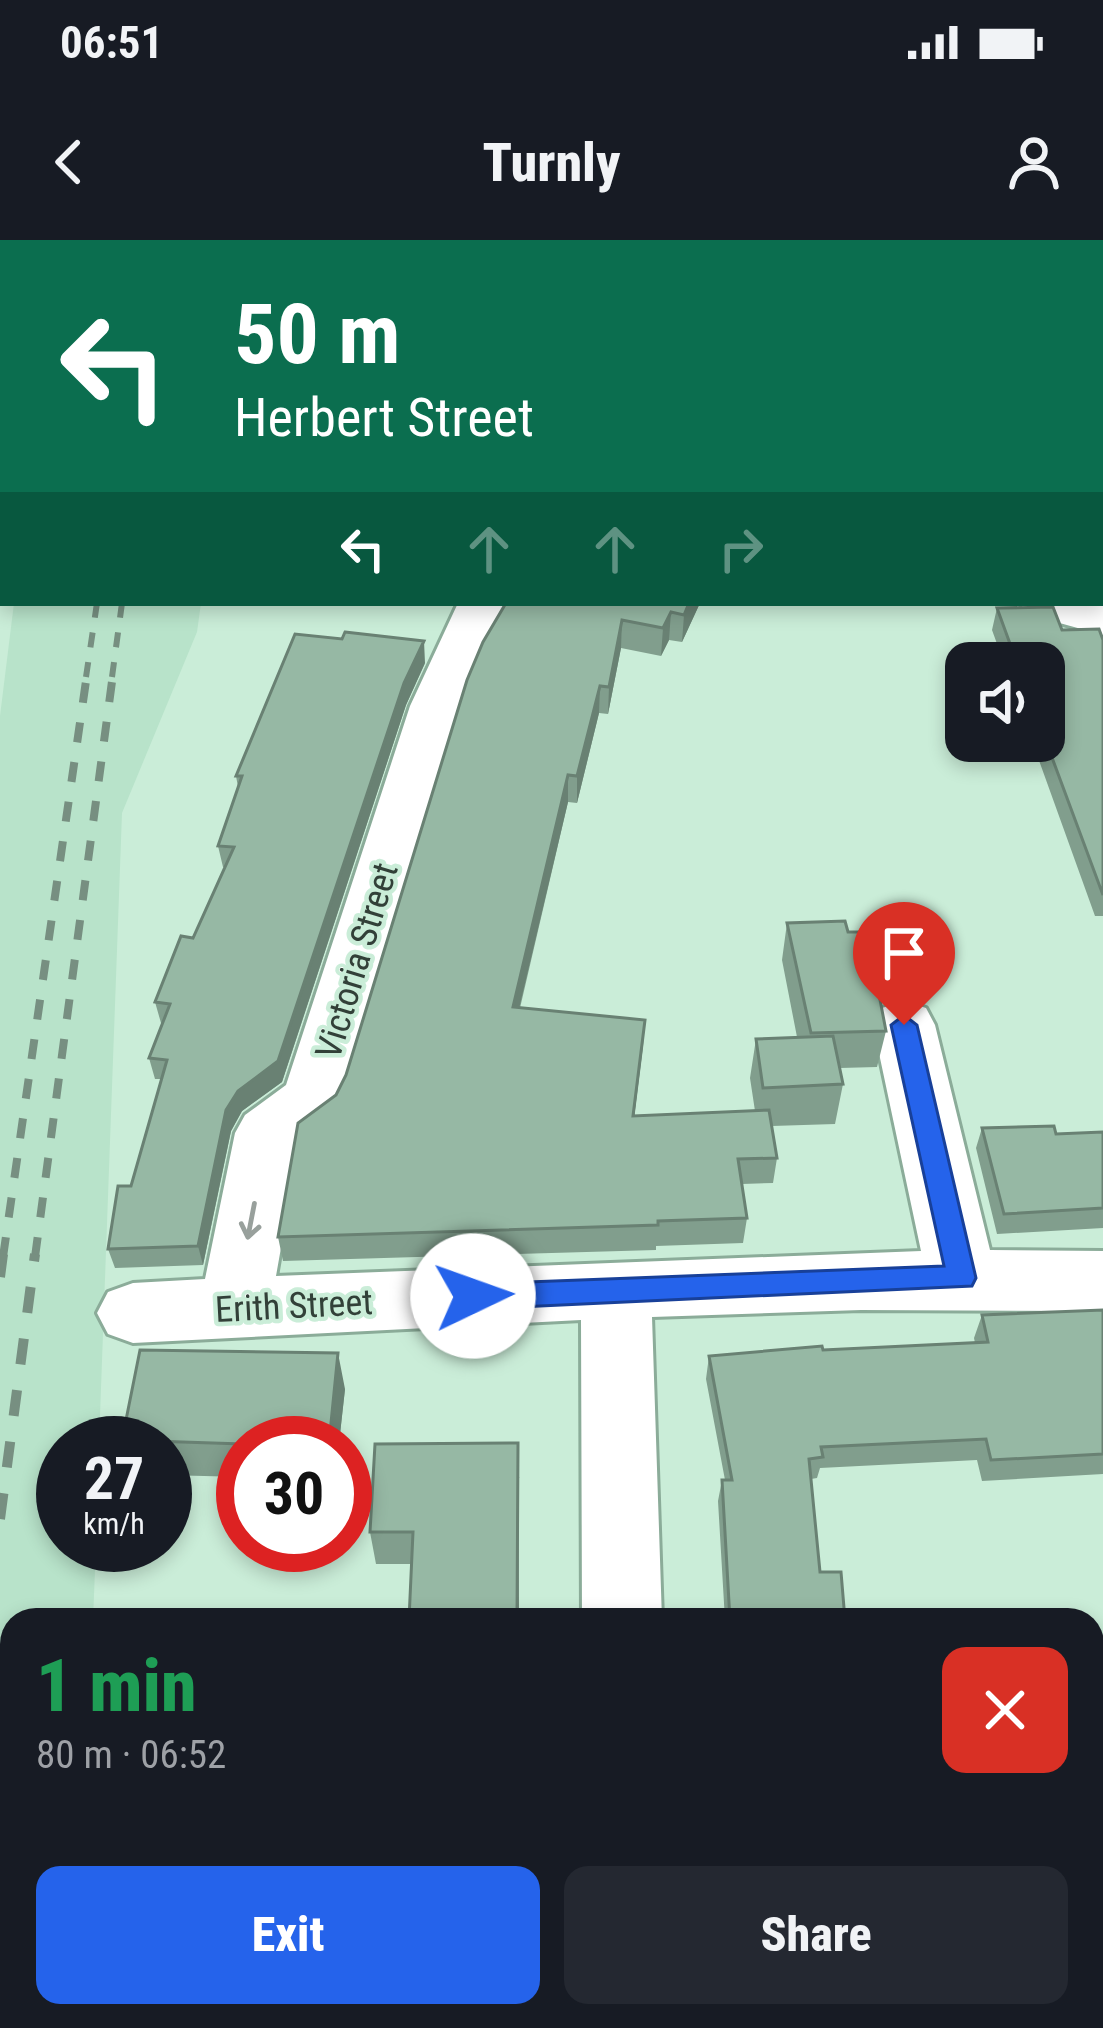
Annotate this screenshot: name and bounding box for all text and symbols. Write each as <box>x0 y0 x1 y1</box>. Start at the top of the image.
text: 06:51 <box>60 16 163 69</box>
icon: back <box>36 129 102 195</box>
icon: person <box>1001 129 1067 195</box>
text: Turnly <box>483 131 620 194</box>
text: 50 m <box>234 285 401 384</box>
icon: left <box>36 288 192 444</box>
text: Herbert Street <box>234 386 534 449</box>
icon: left <box>330 516 396 582</box>
icon: ahead <box>456 516 522 582</box>
icon: ahead <box>582 516 648 582</box>
icon: right <box>708 516 774 582</box>
map controls <box>945 642 1065 762</box>
button: sound <box>945 642 1065 762</box>
street label: Victoria Street <box>307 858 407 1064</box>
pin <box>853 902 955 1025</box>
icon: arrive <box>871 920 937 986</box>
one-way arrow <box>239 1200 261 1239</box>
position arrow <box>410 1233 536 1359</box>
street label: Erith Street <box>214 1281 374 1331</box>
speed limit sign: 30 <box>216 1416 372 1572</box>
text: 27 <box>84 1443 144 1514</box>
text: km/h <box>83 1506 145 1541</box>
text: 1 min <box>36 1644 197 1729</box>
button: close <box>942 1647 1068 1773</box>
text: 80 m · 06:52 <box>36 1732 226 1778</box>
button: Exit <box>36 1866 540 2004</box>
button: Share <box>564 1866 1068 2004</box>

